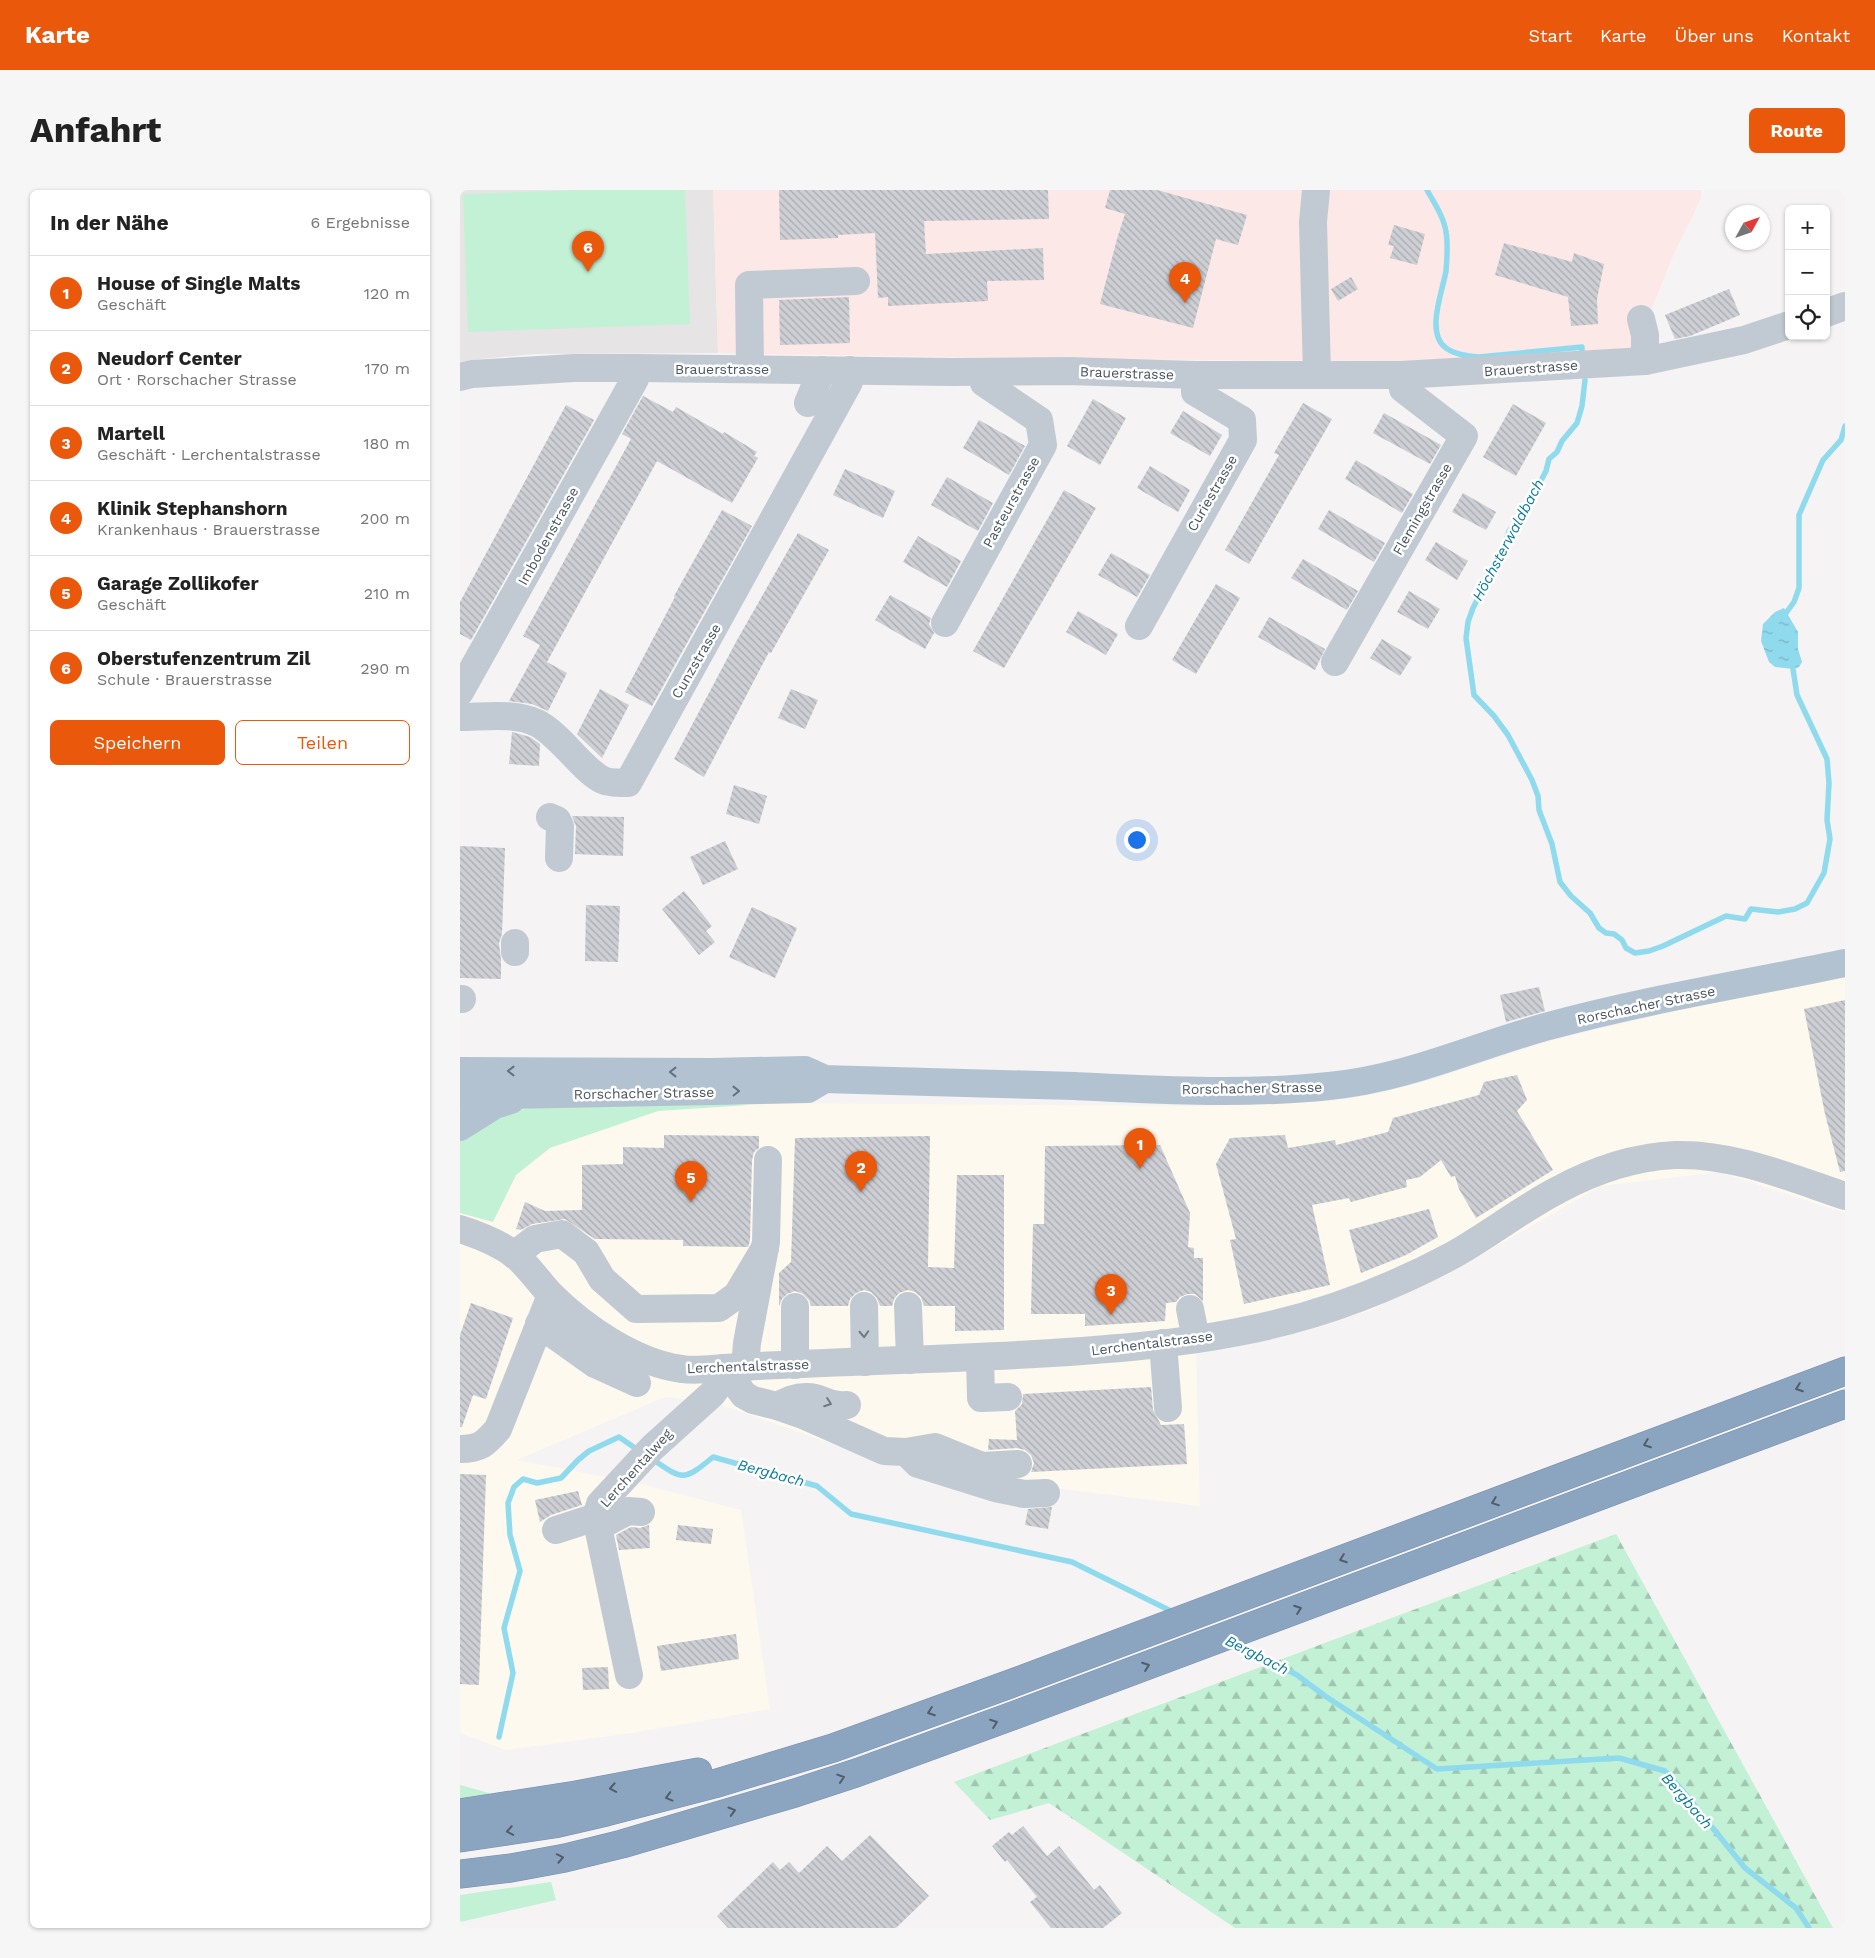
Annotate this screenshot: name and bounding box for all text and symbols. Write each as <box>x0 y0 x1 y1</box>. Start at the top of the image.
text: Karte <box>25 21 90 49</box>
text: Start <box>1528 25 1572 46</box>
text: Karte <box>1600 25 1647 46</box>
text: Über uns <box>1675 25 1754 46</box>
text: Kontakt <box>1782 25 1850 46</box>
button: Route <box>1749 108 1845 153</box>
text: Anfahrt <box>30 109 161 151</box>
north arrow <box>1725 205 1770 250</box>
map controls <box>1785 205 1830 340</box>
button: + <box>1785 205 1830 250</box>
text: In der Nähe <box>50 210 169 235</box>
text: 6 Ergebnisse <box>310 213 410 232</box>
pin: 6 <box>572 231 604 272</box>
button: − <box>1785 250 1830 295</box>
pin: 4 <box>1169 262 1201 303</box>
text: House of Single Malts <box>97 272 300 295</box>
text: 1 <box>63 284 69 303</box>
text: 120 m <box>364 284 410 303</box>
text: Geschäft <box>97 295 166 314</box>
button: locate <box>1785 295 1830 340</box>
text: Neudorf Center <box>97 347 242 370</box>
street label: Brauerstrasse <box>1483 357 1579 379</box>
text: 2 <box>61 359 71 378</box>
text: 170 m <box>364 359 410 378</box>
street label: Brauerstrasse <box>675 361 769 377</box>
street label: Brauerstrasse <box>1080 363 1174 383</box>
text: Ort · Rorschacher Strasse <box>97 370 297 389</box>
text: Martell <box>97 422 165 445</box>
text: 3 <box>61 434 71 453</box>
text: 180 m <box>363 434 410 453</box>
text: Geschäft · Lerchentalstrasse <box>97 445 321 464</box>
street label: Curiestrasse <box>1184 452 1240 534</box>
street label: Pasteurstrasse <box>979 454 1043 550</box>
street label: Flemingstrasse <box>1389 460 1455 558</box>
water label: Höchsterwaldbach <box>1468 476 1548 604</box>
street label: Imbodenstrasse <box>514 484 582 588</box>
text: Klinik Stephanshorn <box>97 497 287 520</box>
text: 4 <box>61 509 71 528</box>
text: 200 m <box>360 509 410 528</box>
text: Krankenhaus · Brauerstrasse <box>97 520 320 539</box>
text: Garage Zollikofer <box>97 572 259 595</box>
text: 5 <box>61 584 71 603</box>
text: 210 m <box>364 584 410 603</box>
text: Geschäft <box>97 595 166 614</box>
street label: Cunzstrasse <box>668 621 724 701</box>
text: Oberstufenzentrum Zil <box>97 647 310 670</box>
text: 6 <box>61 659 71 678</box>
text: 290 m <box>360 659 410 678</box>
text: Schule · Brauerstrasse <box>97 670 272 689</box>
button: Speichern <box>50 720 225 765</box>
button: Teilen <box>235 720 410 765</box>
your location <box>1124 827 1150 853</box>
street label: Rorschacher Strasse <box>1576 983 1716 1027</box>
one-way arrow <box>506 1066 514 1076</box>
one-way arrow <box>669 1067 676 1077</box>
street label: Rorschacher Strasse <box>1182 1079 1322 1097</box>
street label: Rorschacher Strasse <box>574 1084 714 1102</box>
one-way arrow <box>732 1086 740 1096</box>
pin: 1 <box>1124 1128 1156 1169</box>
pin: 2 <box>845 1151 877 1192</box>
pin: 5 <box>675 1161 707 1202</box>
pin: 3 <box>1095 1274 1127 1315</box>
street label: Lerchentalstrasse <box>1090 1328 1214 1358</box>
one-way arrow <box>859 1330 870 1338</box>
street label: Lerchentalstrasse <box>687 1356 809 1376</box>
one-way arrow <box>1795 1382 1804 1392</box>
one-way arrow <box>824 1397 832 1407</box>
street label: Lerchentalweg <box>597 1425 676 1510</box>
one-way arrow <box>1643 1438 1652 1449</box>
water label: Bergbach <box>736 1455 806 1491</box>
one-way arrow <box>1491 1496 1500 1506</box>
one-way arrow <box>1339 1553 1348 1563</box>
one-way arrow <box>1294 1605 1302 1615</box>
water label: Bergbach <box>1222 1631 1292 1679</box>
one-way arrow <box>1141 1662 1150 1672</box>
one-way arrow <box>928 1706 936 1716</box>
one-way arrow <box>989 1719 998 1729</box>
water label: Bergbach <box>1658 1769 1716 1833</box>
one-way arrow <box>836 1773 845 1783</box>
one-way arrow <box>608 1782 617 1793</box>
one-way arrow <box>664 1791 673 1802</box>
one-way arrow <box>727 1807 736 1817</box>
one-way arrow <box>506 1826 514 1836</box>
one-way arrow <box>556 1854 564 1864</box>

